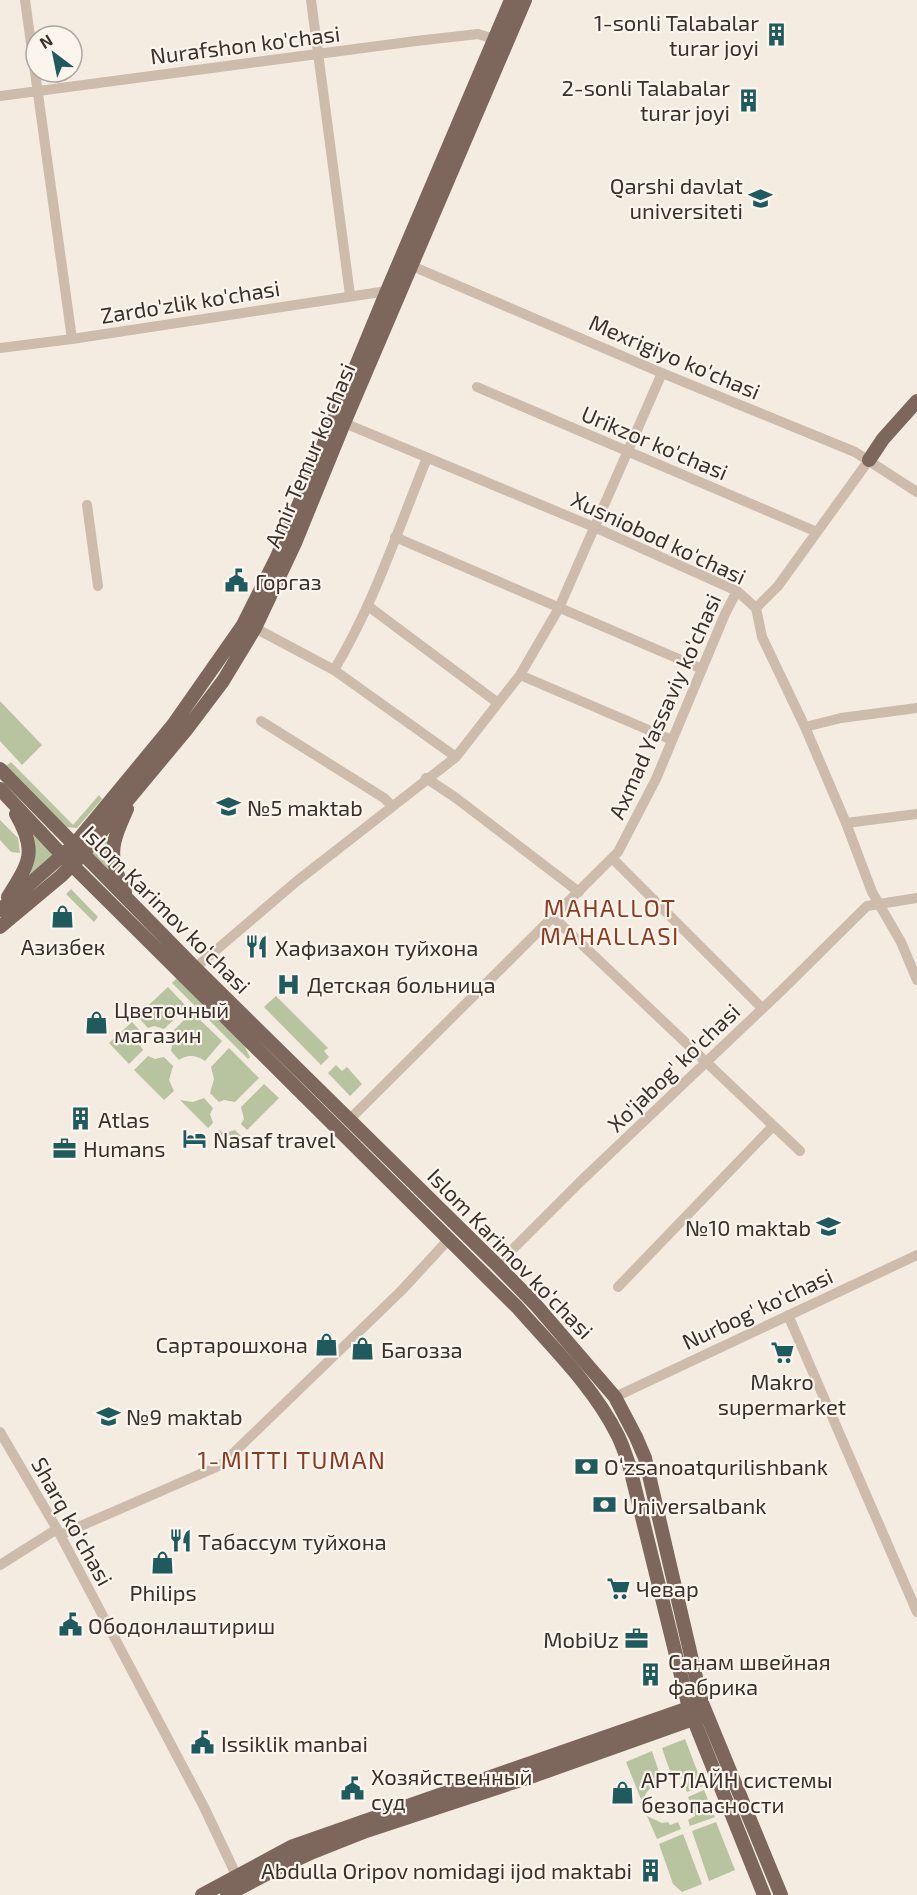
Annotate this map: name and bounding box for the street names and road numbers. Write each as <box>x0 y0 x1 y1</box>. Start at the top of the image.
street label: Nurafshon ko'chasi <box>149 19 341 69</box>
street label: Zardo'zlik ko'chasi <box>99 274 281 328</box>
street label: Mexrigiyo ko'chasi <box>586 308 764 404</box>
street label: Amir Temur ko'chasi <box>258 359 360 551</box>
street label: Urikzor ko'chasi <box>578 399 732 485</box>
street label: Xusniobod ko'chasi <box>568 485 750 589</box>
street label: Axmad Yassaviy ko'chasi <box>603 589 725 823</box>
street label: Islom Karimov ko‘chasi <box>78 820 256 998</box>
street label: Xo'jabog' ko'chasi <box>602 997 745 1137</box>
street label: Islom Karimov ko‘chasi <box>423 1162 599 1344</box>
street label: Nurbog' ko'chasi <box>678 1262 836 1354</box>
street label: Sharq ko‘chasi <box>27 1452 119 1590</box>

